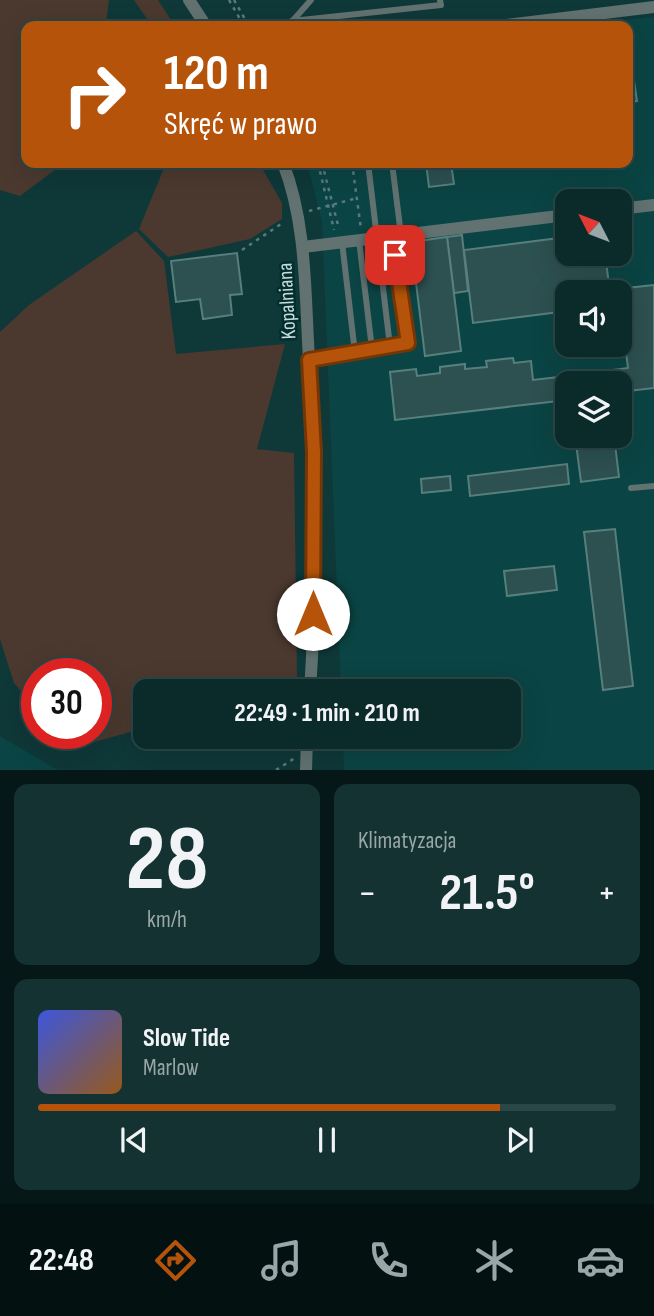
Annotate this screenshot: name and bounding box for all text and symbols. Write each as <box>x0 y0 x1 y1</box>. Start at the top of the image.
text: 120 m <box>164 45 269 104</box>
icon: right <box>49 49 140 140</box>
text: Skręć w prawo <box>164 105 318 144</box>
north arrow <box>555 189 632 266</box>
map controls <box>555 189 632 448</box>
pin <box>365 225 425 285</box>
icon: arrive <box>376 236 414 274</box>
street label: Kopalniana <box>273 262 301 340</box>
button: sound <box>555 280 632 357</box>
button: layers <box>555 371 632 448</box>
position arrow <box>276 577 350 651</box>
speed limit sign: 30 <box>21 658 112 749</box>
text: 22:49 · 1 min · 210 m <box>234 698 420 729</box>
text: 28 <box>126 806 208 915</box>
text: Klimatyzacja <box>358 827 456 855</box>
text: 21.5° <box>439 862 535 925</box>
text: − <box>358 871 377 916</box>
text: + <box>597 871 616 916</box>
text: km/h <box>147 906 187 934</box>
text: Slow Tide <box>143 1023 230 1054</box>
text: Marlow <box>143 1054 199 1082</box>
icon: previous <box>115 1121 153 1159</box>
icon: pause <box>308 1121 346 1159</box>
icon: next <box>501 1121 539 1159</box>
icon: directions <box>151 1236 200 1285</box>
icon: music <box>257 1236 306 1285</box>
icon: phone <box>364 1236 413 1285</box>
icon: climate <box>470 1236 519 1285</box>
icon: car <box>576 1236 625 1285</box>
text: 22:48 <box>29 1241 94 1280</box>

